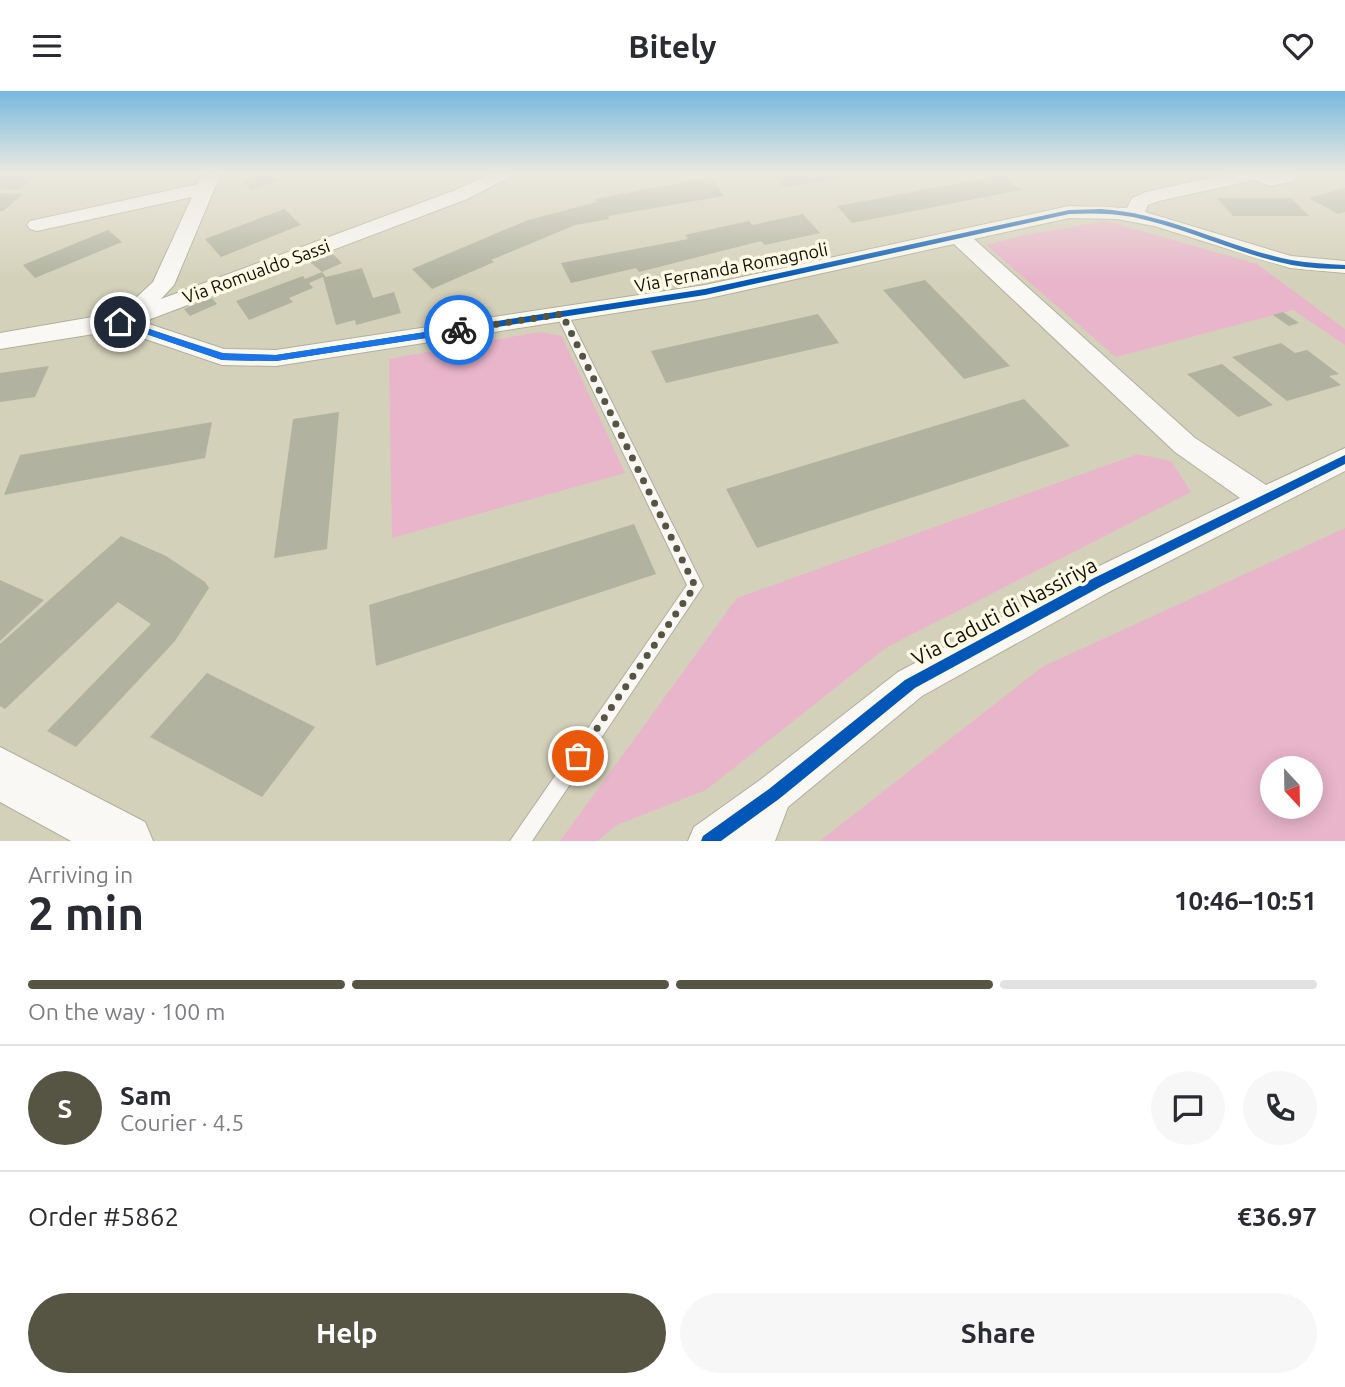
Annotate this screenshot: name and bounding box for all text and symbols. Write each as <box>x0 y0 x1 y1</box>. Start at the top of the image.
icon: menu <box>28 27 66 65</box>
icon: heart <box>1279 27 1317 65</box>
text: Bitely <box>628 28 717 64</box>
street label: Via Romualdo Sassi <box>180 235 332 307</box>
street label: Via Fernanda Romagnoli <box>633 238 829 296</box>
pin <box>90 292 150 352</box>
courier <box>424 295 494 365</box>
icon: home <box>101 303 139 341</box>
icon: bike <box>440 311 478 349</box>
street label: Via Caduti di Nassiriya <box>907 552 1101 670</box>
pin <box>548 726 608 786</box>
icon: bag <box>559 737 597 775</box>
north arrow <box>1260 756 1323 819</box>
map controls <box>1260 756 1323 819</box>
text: Arriving in <box>28 862 133 887</box>
text: 10:46–10:51 <box>1174 886 1317 915</box>
text: 2 min <box>28 887 144 939</box>
text: On the way · 100 m <box>28 999 225 1024</box>
button: chat <box>1151 1071 1225 1145</box>
button: phone <box>1243 1071 1317 1145</box>
text: Sam <box>120 1081 172 1110</box>
text: S <box>58 1094 72 1123</box>
text: Courier · 4.5 <box>120 1110 244 1135</box>
text: Order #5862 <box>28 1202 179 1231</box>
text: €36.97 <box>1237 1202 1317 1231</box>
button: Help <box>28 1293 666 1373</box>
button: Share <box>680 1293 1317 1373</box>

